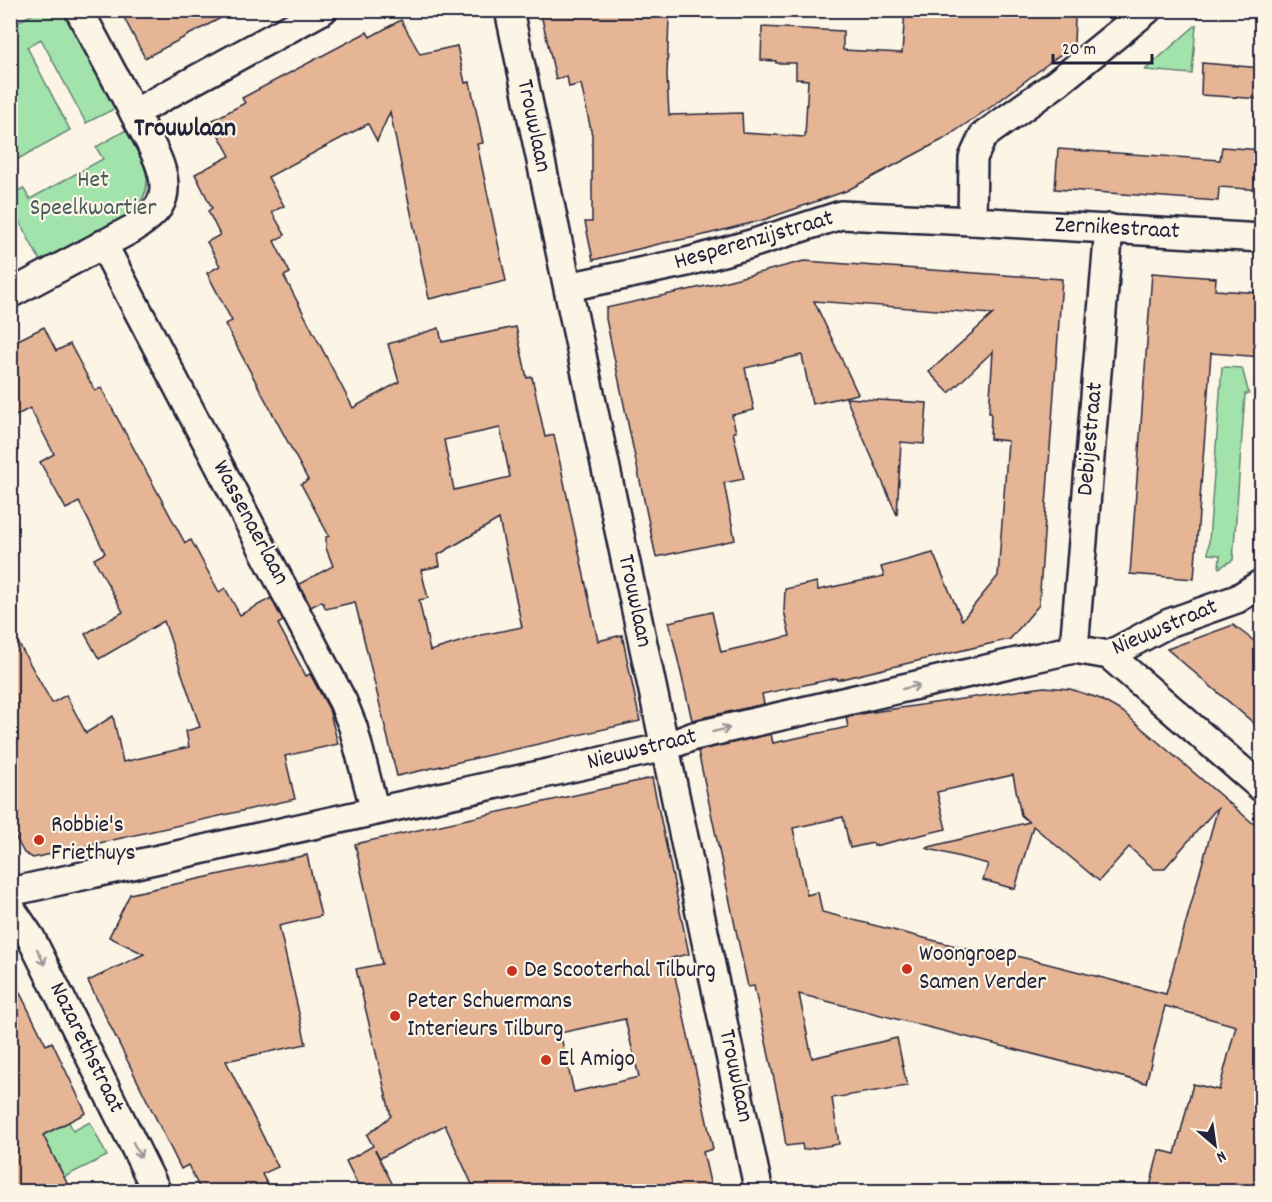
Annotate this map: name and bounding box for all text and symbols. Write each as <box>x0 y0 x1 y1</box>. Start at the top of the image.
scale bar <box>1053 27 1152 65</box>
text: 20 m <box>1062 38 1096 63</box>
street label: Trouwlaan <box>507 76 559 176</box>
district label: Trouwlaan <box>134 111 236 148</box>
park label: Het Speelkwartier <box>30 164 156 226</box>
street label: Hesperenzijstraat <box>670 202 838 280</box>
street label: Zernikestraat <box>1054 209 1181 249</box>
street label: Debijestraat <box>1069 381 1113 497</box>
street label: Wassenaerlaan <box>203 455 297 591</box>
street label: Trouwlaan <box>608 551 660 651</box>
street label: Nieuwstraat <box>1107 590 1223 665</box>
one-way arrow <box>902 680 921 692</box>
street label: Nieuwstraat <box>584 720 701 780</box>
one-way arrow <box>711 724 730 736</box>
place label: Robbie's Friethuys <box>51 809 136 871</box>
marker: Robbie's Friethuys <box>32 833 46 847</box>
place label: Woongroep Samen Verder <box>919 938 1046 1000</box>
one-way arrow <box>35 947 47 965</box>
place label: De Scooterhal Tilburg <box>524 954 716 988</box>
marker: Woongroep Samen Verder <box>900 962 914 976</box>
marker: De Scooterhal Tilburg <box>505 964 519 978</box>
street label: Nazarethstraat <box>40 977 132 1119</box>
place label: Peter Schuermans Interieurs Tilburg <box>407 985 572 1047</box>
marker: Peter Schuermans Interieurs Tilburg <box>388 1009 402 1023</box>
street label: Trouwlaan <box>709 1026 761 1126</box>
place label: El Amigo <box>558 1043 635 1077</box>
marker: El Amigo <box>539 1053 553 1067</box>
north arrow <box>1185 1115 1245 1175</box>
one-way arrow <box>131 1141 143 1159</box>
text: N <box>1212 1144 1230 1168</box>

